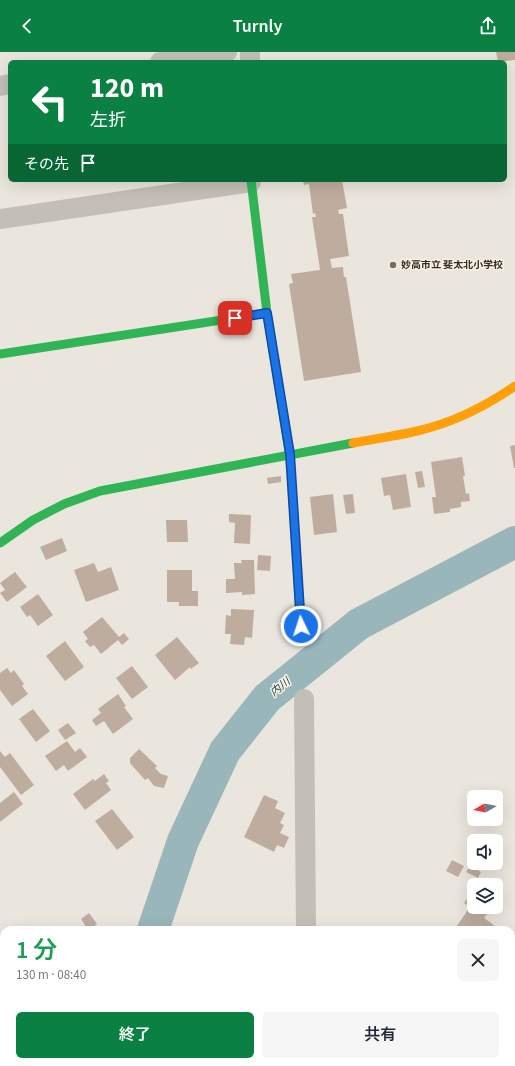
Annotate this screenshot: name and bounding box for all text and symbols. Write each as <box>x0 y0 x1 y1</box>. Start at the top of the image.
text: Turnly <box>233 14 282 39</box>
icon: back <box>16 15 38 37</box>
icon: share <box>477 15 499 37</box>
text: 120 m <box>90 68 164 108</box>
icon: left <box>24 76 76 128</box>
text: 左折 <box>90 108 126 133</box>
icon: arrive <box>77 152 99 174</box>
text: その先 <box>24 154 69 175</box>
place label: 妙高市立 斐太北小学校 <box>401 258 503 272</box>
marker: 妙高市立 斐太北小学校 <box>388 260 398 270</box>
pin <box>218 301 252 335</box>
icon: arrive <box>224 307 246 329</box>
position arrow <box>280 605 322 647</box>
water label: 内川 <box>267 674 294 700</box>
north arrow <box>467 790 503 826</box>
map controls <box>467 790 503 914</box>
button: sound <box>467 834 503 870</box>
button: layers <box>467 878 503 914</box>
text: 1 分 <box>16 933 57 968</box>
button: close <box>457 939 499 981</box>
text: 130 m · 08:40 <box>16 966 86 984</box>
button: 終了 <box>16 1012 254 1058</box>
button: 共有 <box>262 1012 499 1058</box>

